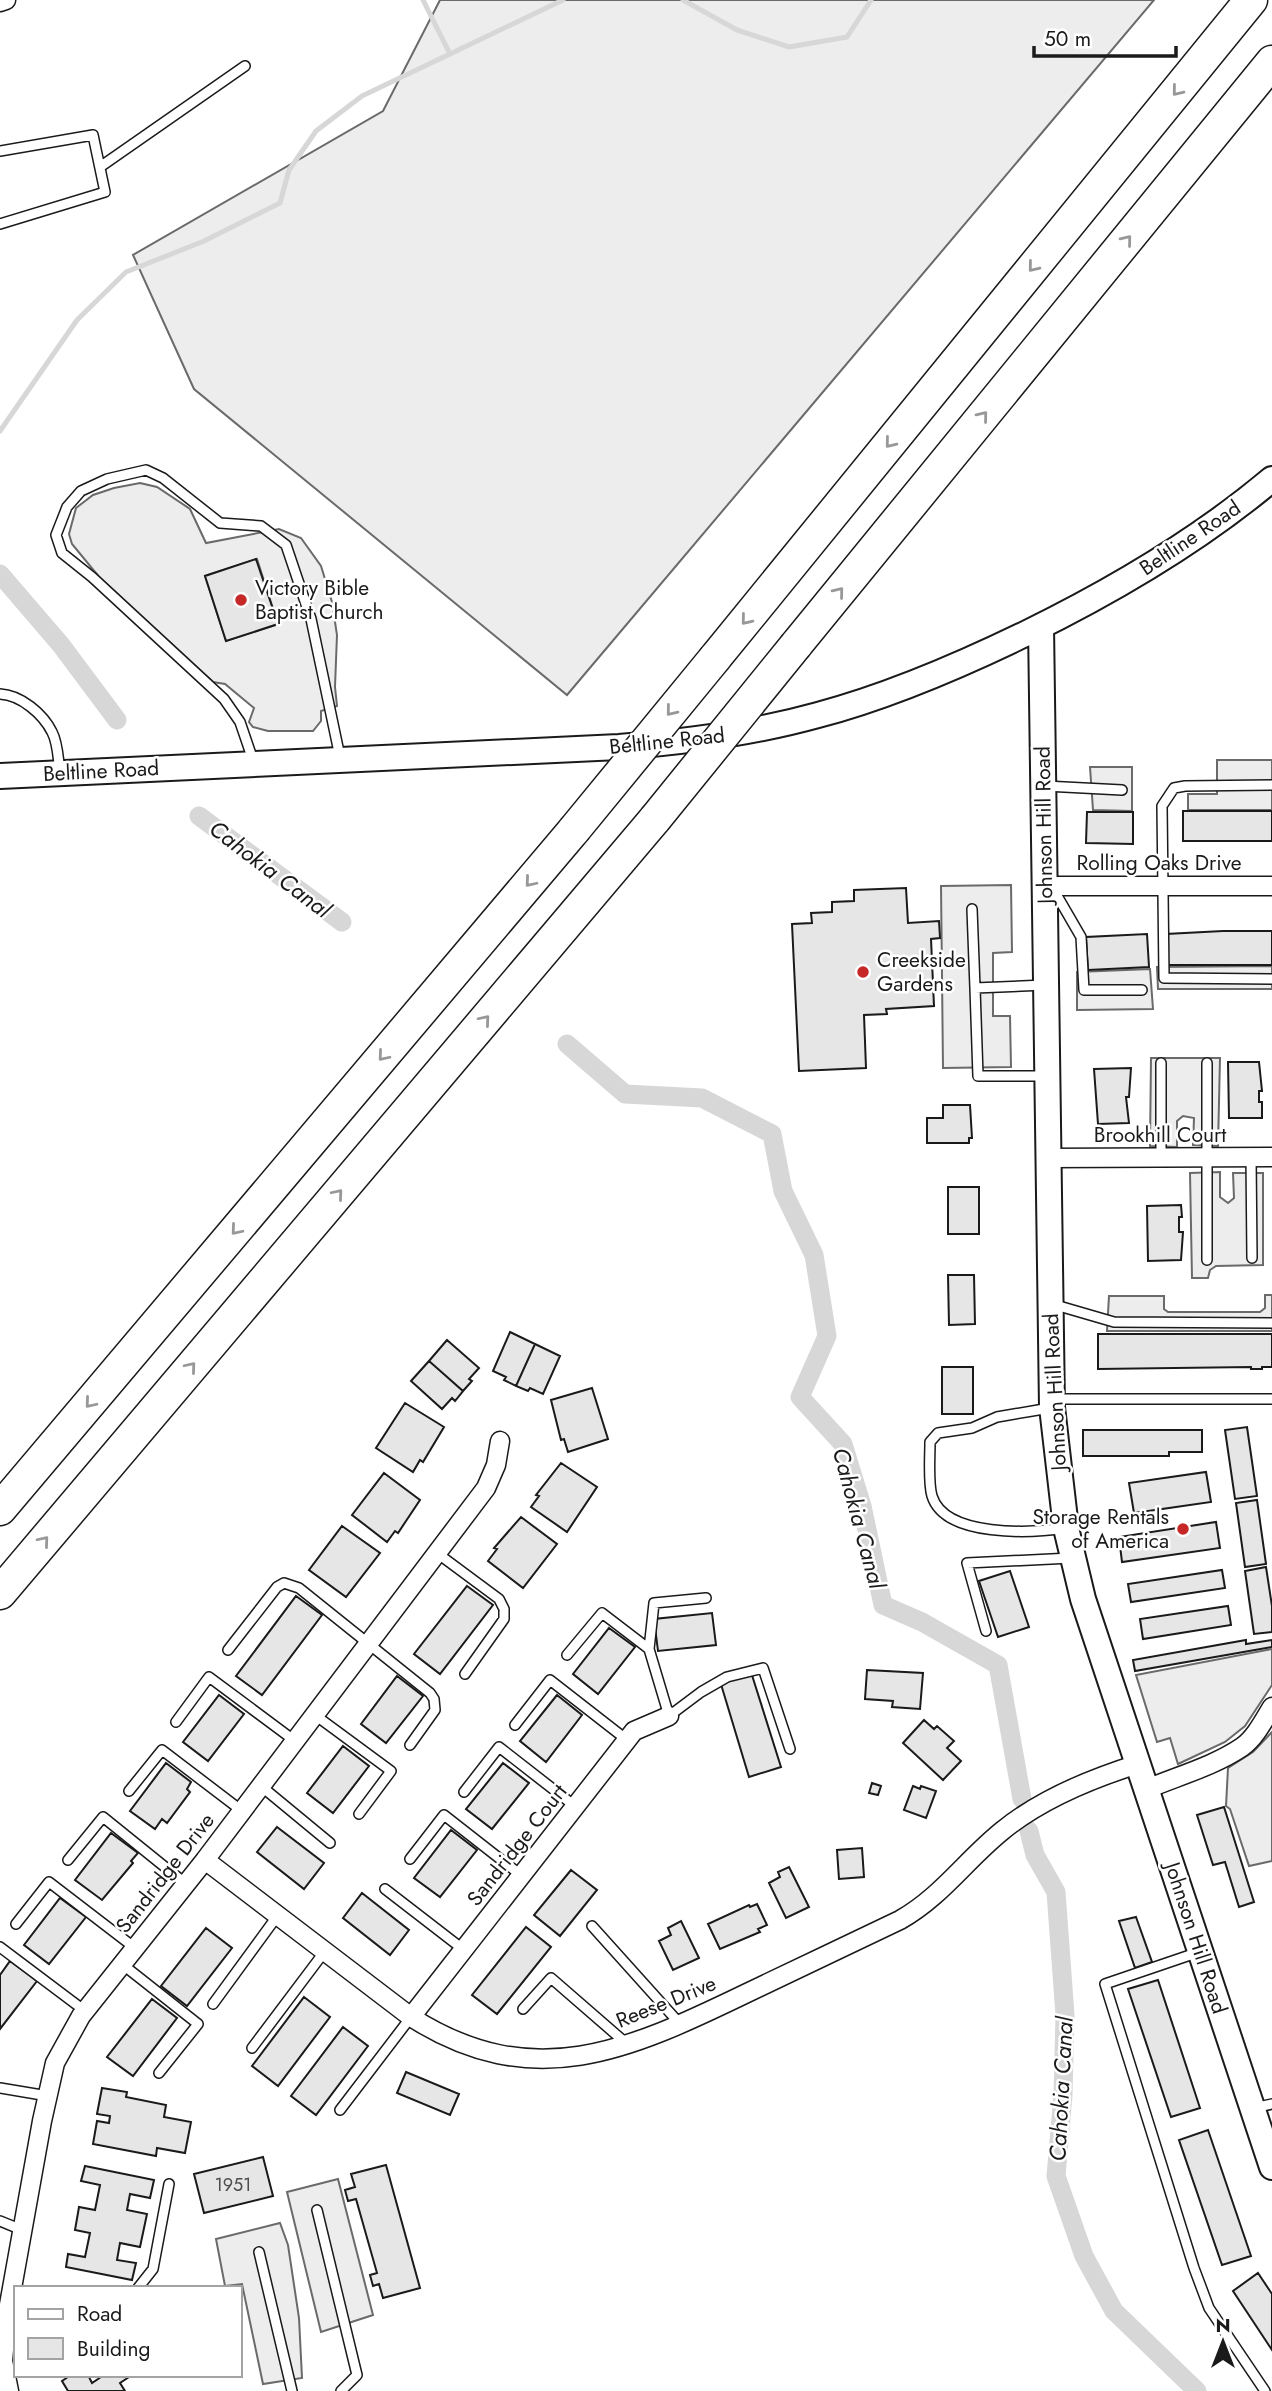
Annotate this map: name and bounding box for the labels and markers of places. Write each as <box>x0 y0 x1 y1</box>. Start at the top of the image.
place label: Victory Bible Baptist Church <box>255 573 383 627</box>
marker: Victory Bible Baptist Church <box>233 592 249 608</box>
place label: Creekside Gardens <box>877 945 966 999</box>
marker: Creekside Gardens <box>855 964 871 980</box>
place label: Storage Rentals of America <box>1033 1502 1169 1556</box>
marker: Storage Rentals of America <box>1175 1521 1191 1537</box>

